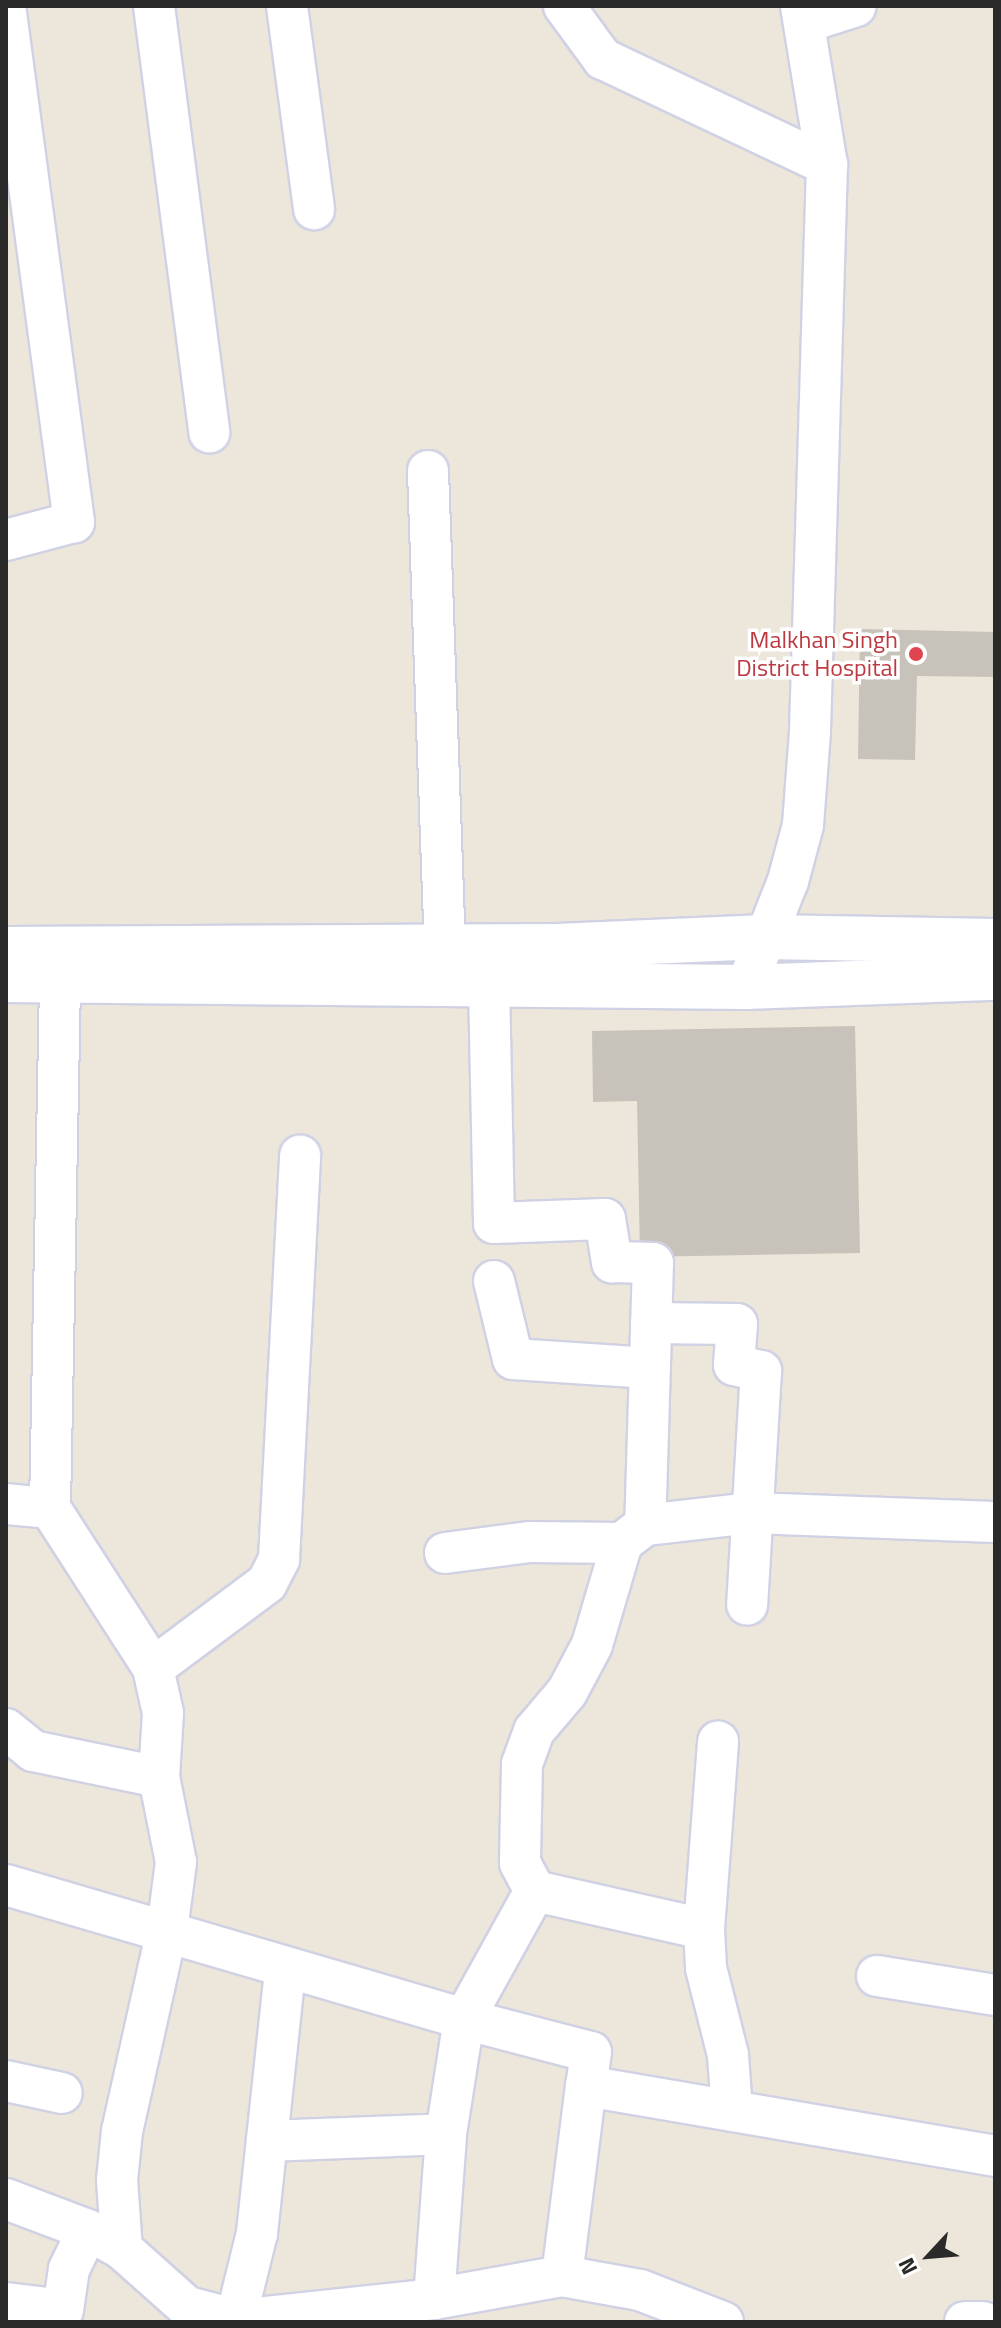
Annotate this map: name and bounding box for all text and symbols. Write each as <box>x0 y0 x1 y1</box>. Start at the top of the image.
place label: Malkhan Singh District Hospital <box>736 626 898 682</box>
marker: Malkhan Singh District Hospital <box>905 643 927 665</box>
north arrow <box>889 2216 969 2296</box>
text: N <box>889 2252 926 2281</box>

